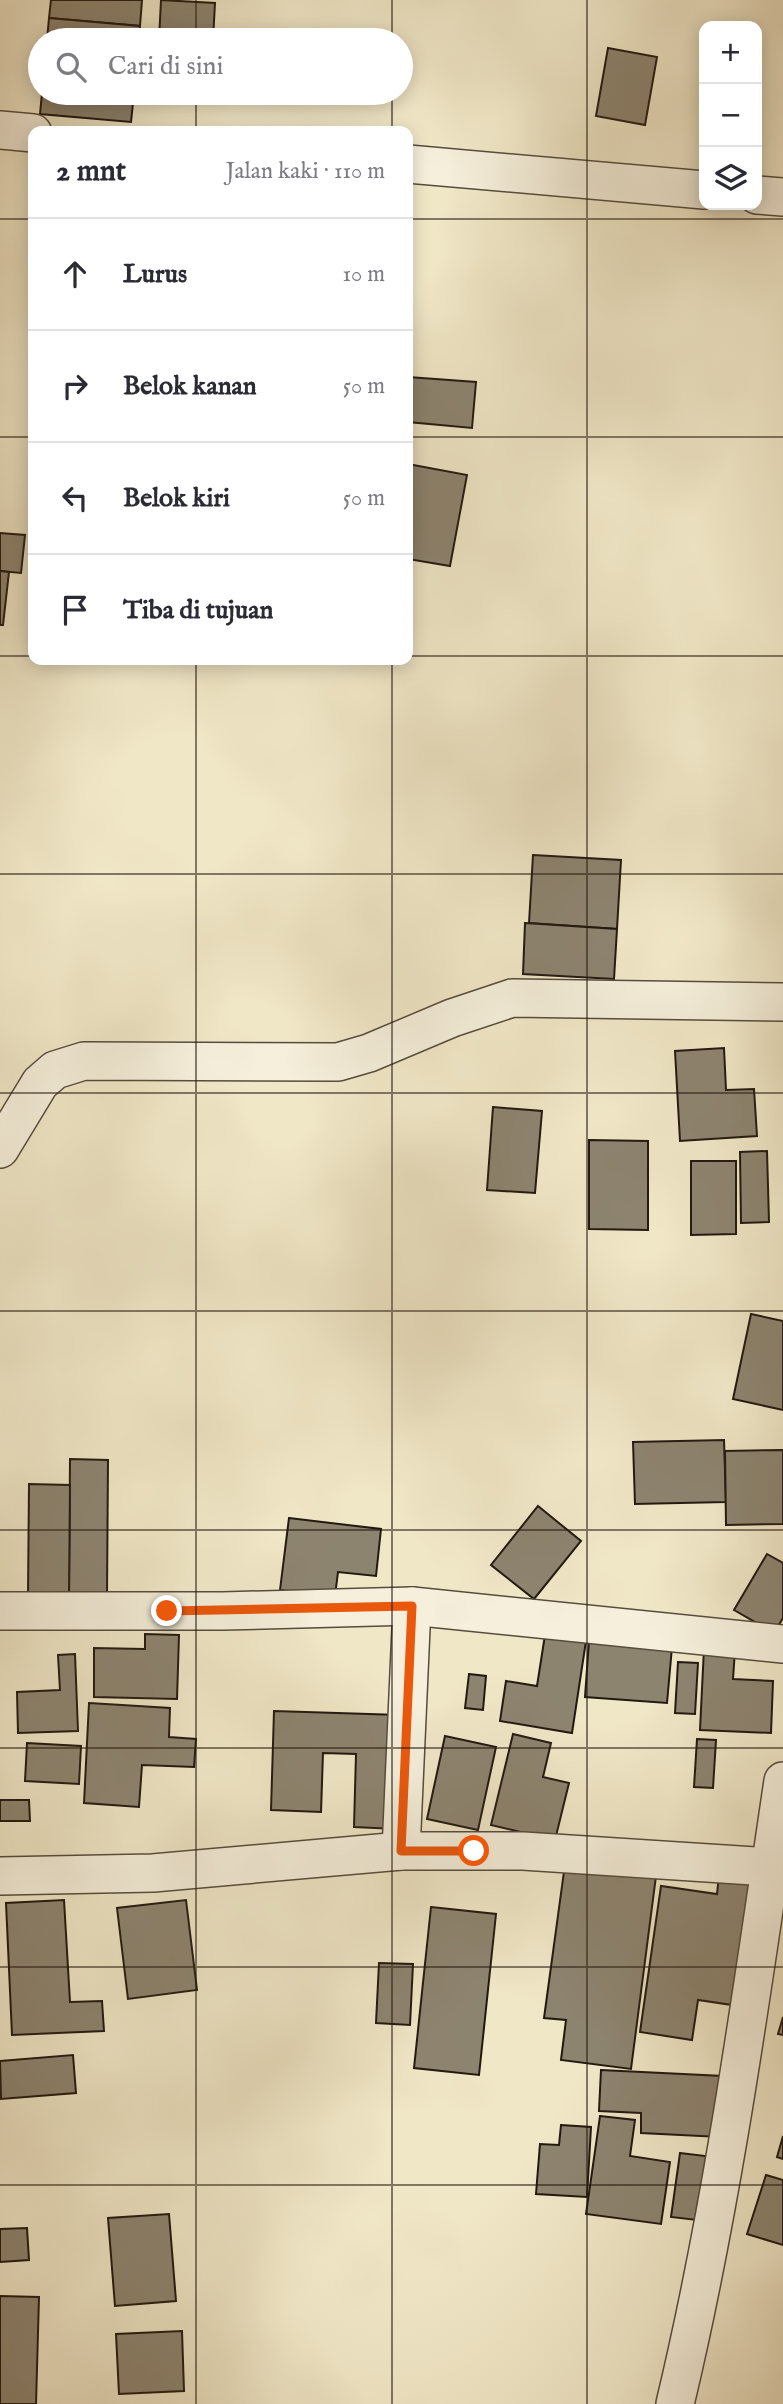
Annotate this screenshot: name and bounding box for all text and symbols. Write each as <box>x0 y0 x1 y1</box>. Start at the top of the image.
map controls <box>699 21 762 210</box>
button: + <box>699 21 762 84</box>
search box <box>28 28 413 105</box>
icon: search <box>52 48 90 86</box>
text: Cari di sini <box>108 50 223 83</box>
button: − <box>699 84 762 147</box>
button: layers <box>699 147 762 210</box>
text: 2 mnt <box>56 153 126 191</box>
text: Jalan kaki · 110 m <box>226 157 385 186</box>
icon: ahead <box>56 255 94 293</box>
text: Lurus <box>123 258 187 291</box>
text: 10 m <box>342 260 385 289</box>
icon: right <box>56 367 94 405</box>
text: Belok kanan <box>123 370 257 403</box>
text: 50 m <box>343 372 385 401</box>
icon: left <box>56 479 94 517</box>
text: Belok kiri <box>123 482 230 515</box>
text: 50 m <box>343 484 385 513</box>
icon: arrive <box>56 591 94 629</box>
text: Tiba di tujuan <box>123 594 273 627</box>
route end <box>151 1595 182 1626</box>
route start <box>458 1835 489 1866</box>

